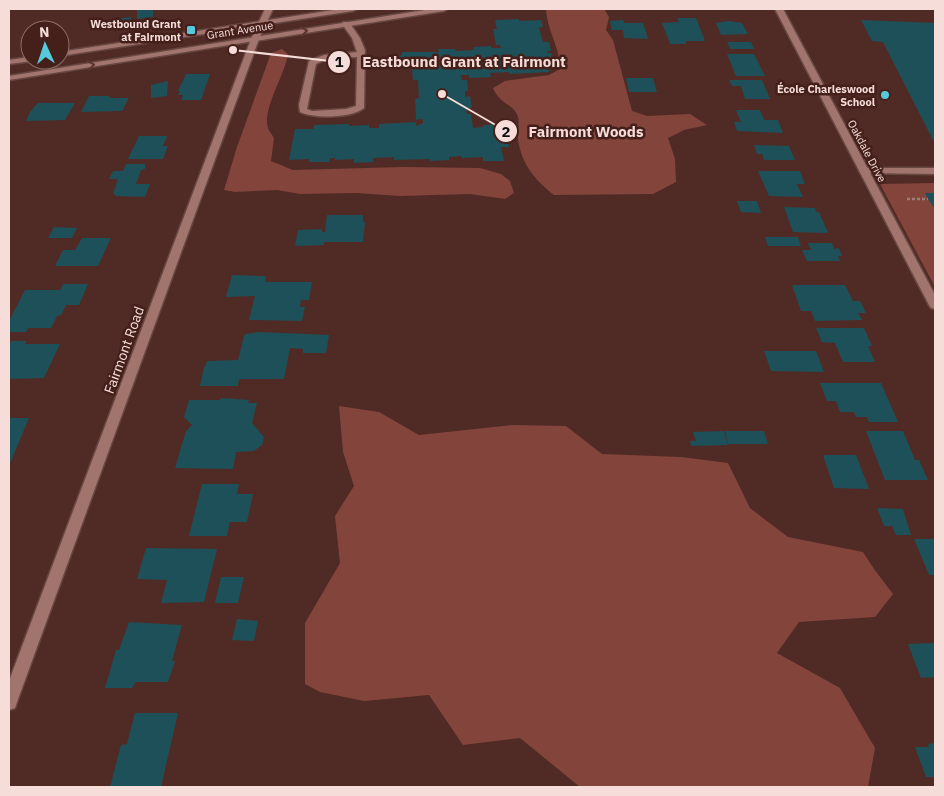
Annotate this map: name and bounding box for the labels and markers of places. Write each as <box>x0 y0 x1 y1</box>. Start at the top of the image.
place label: Westbound Grant at Fairmont <box>90 17 181 44</box>
marker: Westbound Grant at Fairmont <box>185 24 197 36</box>
callout: Eastbound Grant at Fairmont <box>327 47 575 77</box>
place label: École Charleswood School <box>777 81 876 109</box>
marker: École Charleswood School <box>879 89 891 101</box>
callout: Fairmont Woods <box>493 116 653 146</box>

